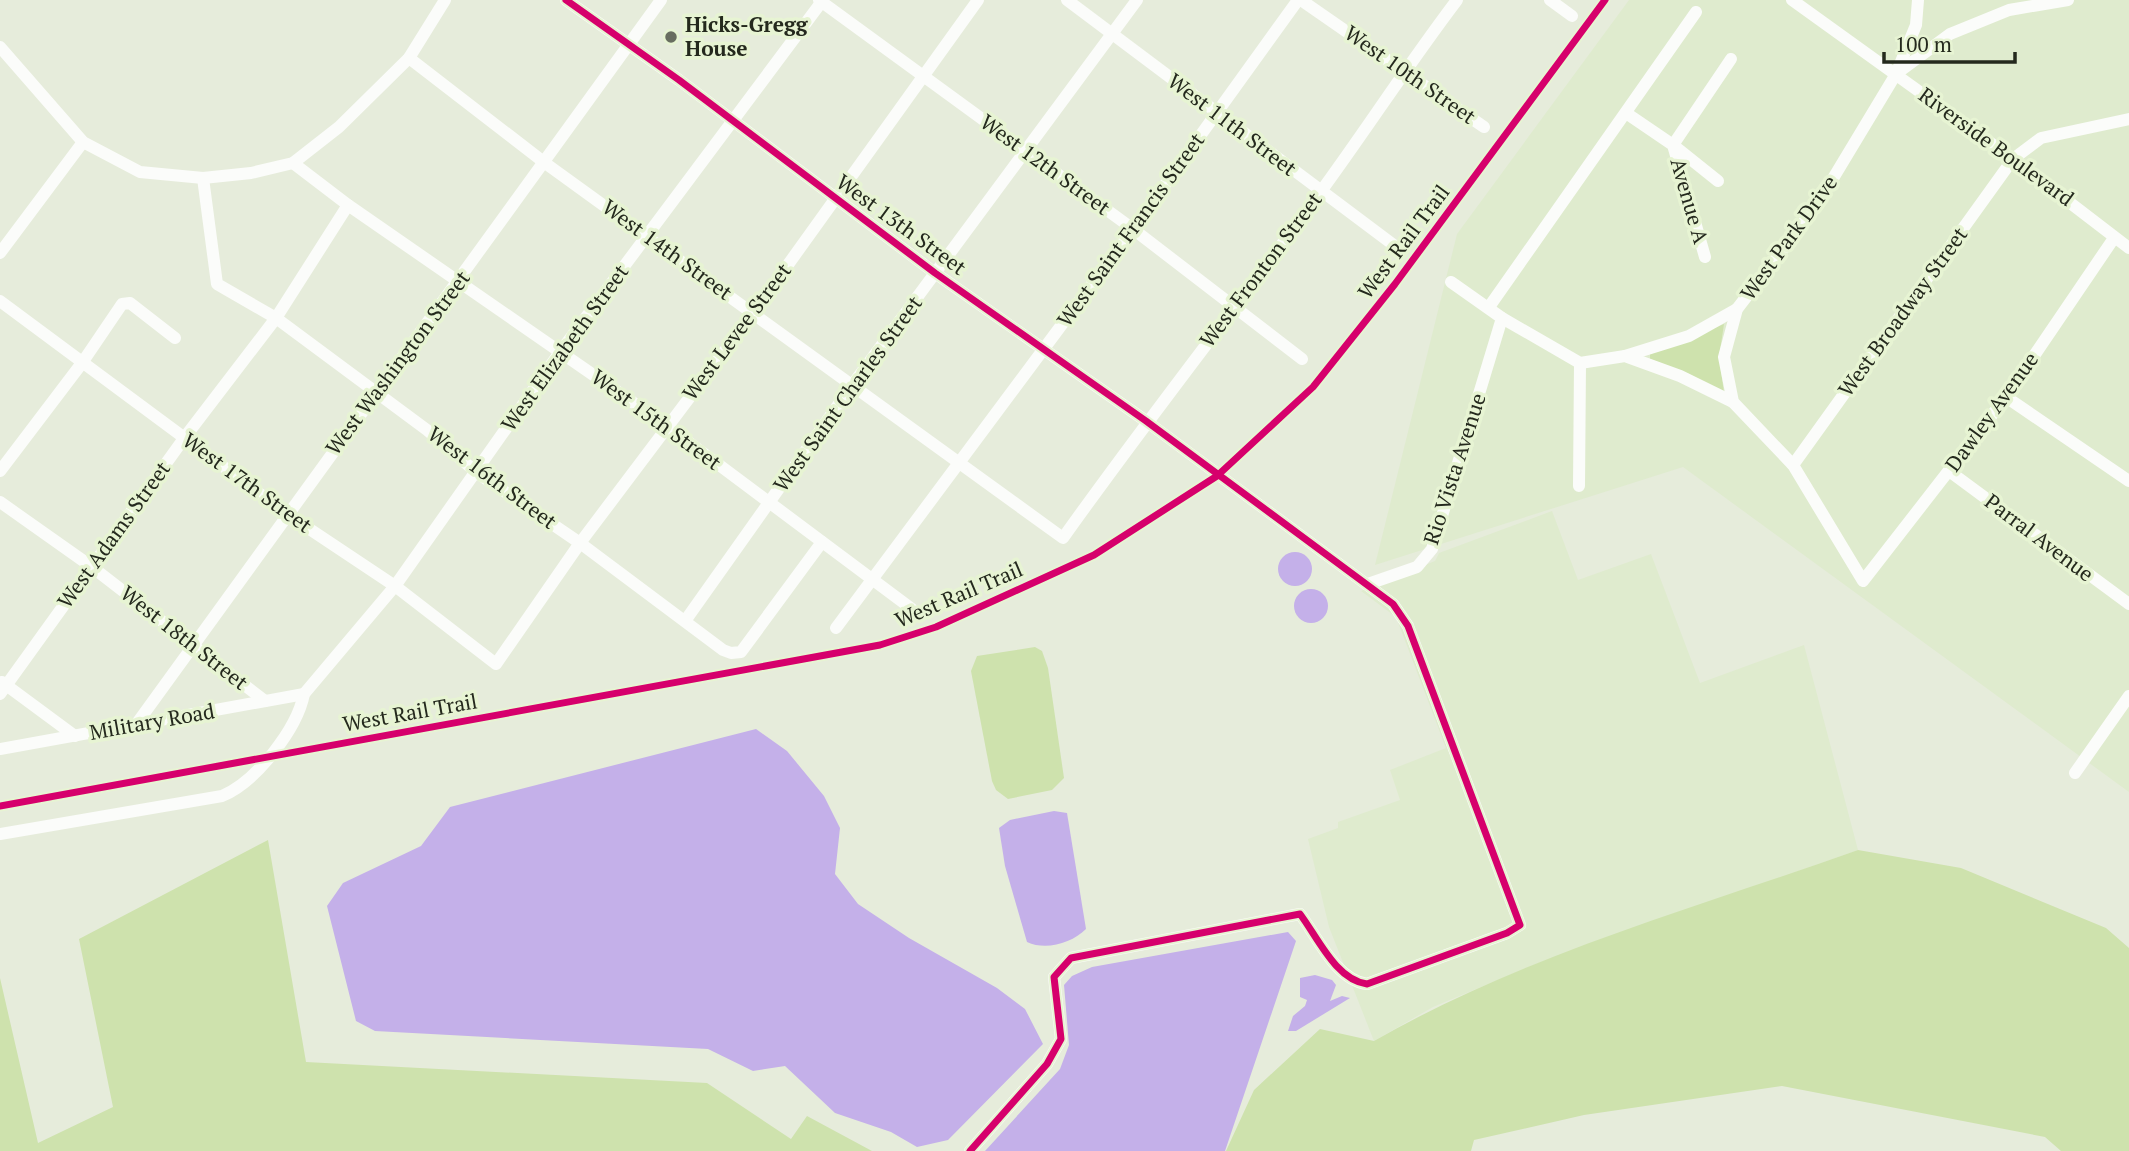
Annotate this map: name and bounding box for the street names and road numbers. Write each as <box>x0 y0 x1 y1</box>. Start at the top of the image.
street label: West 10th Street <box>1339 18 1482 130</box>
street label: West 11th Street <box>1163 67 1303 182</box>
street label: Riverside Boulevard <box>1913 80 2080 212</box>
street label: West 12th Street <box>975 107 1116 221</box>
street label: West Saint Francis Street <box>1050 127 1210 332</box>
street label: Avenue A <box>1664 155 1716 247</box>
street label: West 13th Street <box>831 167 972 281</box>
street label: West Park Drive <box>1733 169 1843 306</box>
street label: West Rail Trail <box>1351 179 1455 304</box>
street label: West Fronton Street <box>1193 186 1328 353</box>
street label: West 14th Street <box>597 192 738 306</box>
street label: West Broadway Street <box>1831 221 1973 402</box>
street label: West Levee Street <box>675 257 797 406</box>
street label: West Elizabeth Street <box>494 258 634 436</box>
street label: West Washington Street <box>319 264 476 460</box>
street label: West Saint Charles Street <box>767 290 928 497</box>
street label: Dawley Avenue <box>1938 346 2044 477</box>
street label: West 15th Street <box>586 362 727 476</box>
street label: Rio Vista Avenue <box>1416 389 1492 548</box>
street label: West 16th Street <box>423 420 563 535</box>
street label: West 17th Street <box>177 426 318 539</box>
street label: West Adams Street <box>50 455 176 614</box>
street label: Parral Avenue <box>1979 487 2100 587</box>
street label: West Rail Trail <box>890 555 1027 634</box>
street label: West 18th Street <box>115 579 254 696</box>
street label: West Rail Trail <box>340 686 479 738</box>
street label: Military Road <box>87 696 217 746</box>

